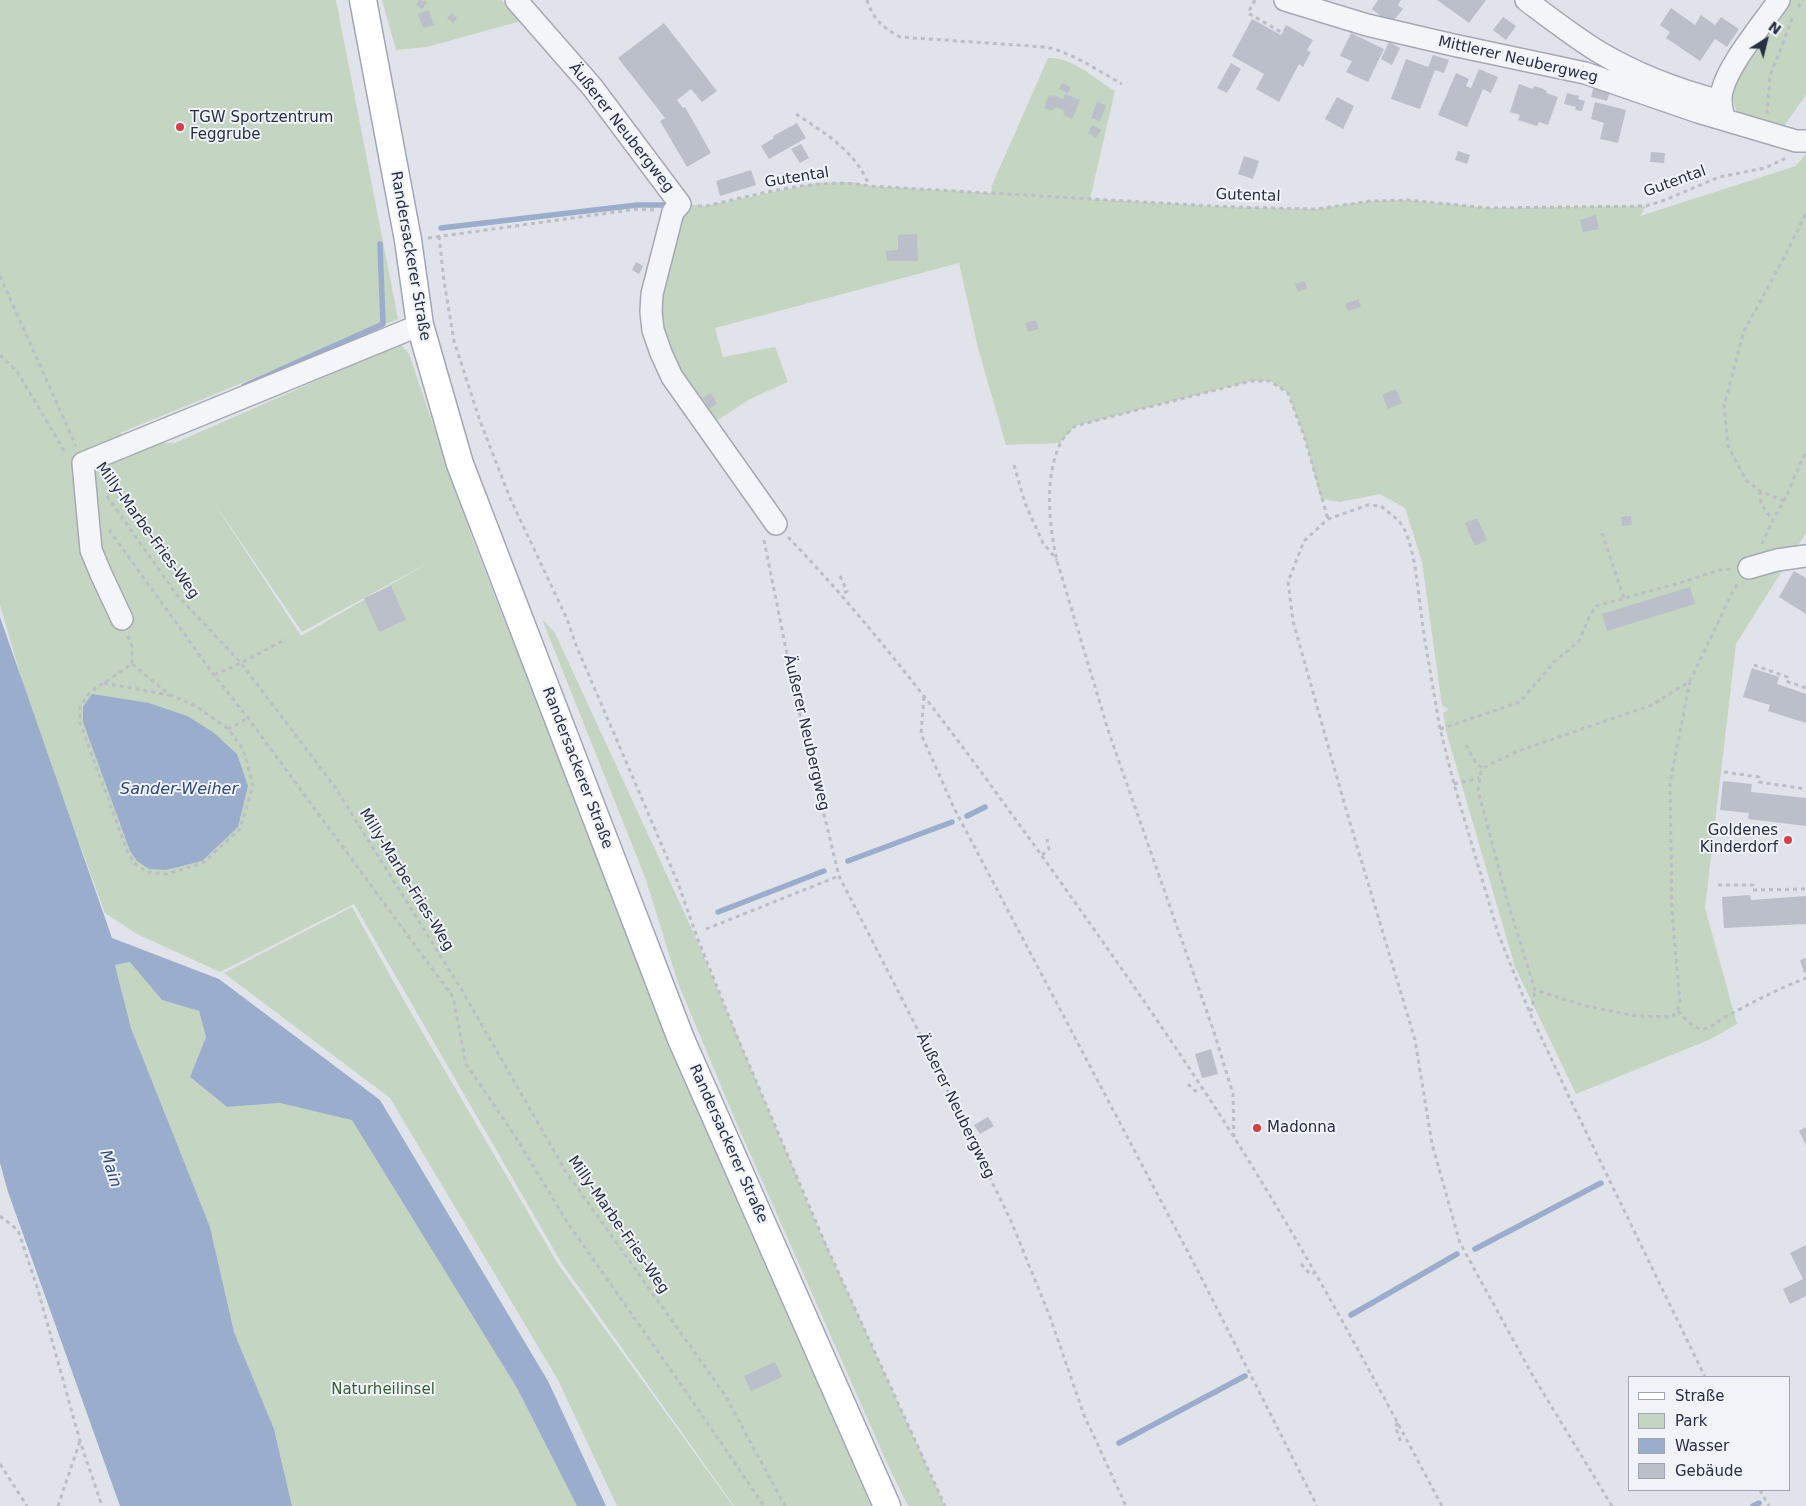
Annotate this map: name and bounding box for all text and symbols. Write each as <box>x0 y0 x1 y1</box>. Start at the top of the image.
north arrow <box>1741 15 1791 65</box>
text: N <box>1765 18 1784 38</box>
street label: Mittlerer Neubergweg <box>1436 33 1600 87</box>
street label: Äußerer Neubergweg <box>565 60 677 196</box>
place label: TGW Sportzentrum Feggrube <box>190 109 333 144</box>
marker: TGW Sportzentrum Feggrube <box>174 121 186 133</box>
street label: Gutental <box>1641 162 1709 202</box>
street label: Gutental <box>763 164 831 192</box>
street label: Randersackerer Straße <box>386 170 434 342</box>
street label: Gutental <box>1215 186 1281 206</box>
street label: Milly-Marbe-Fries-Weg <box>91 459 203 603</box>
street label: Äußerer Neubergweg <box>779 653 833 813</box>
street label: Randersackerer Straße <box>538 685 616 851</box>
water label: Sander-Weiher <box>120 780 238 800</box>
street label: Milly-Marbe-Fries-Weg <box>355 806 457 954</box>
place label: Goldenes Kinderdorf <box>1700 822 1778 857</box>
marker: Goldenes Kinderdorf <box>1782 834 1794 846</box>
street label: Äußerer Neubergweg <box>912 1030 998 1182</box>
street label: Randersackerer Straße <box>685 1062 771 1226</box>
place label: Madonna <box>1267 1119 1336 1137</box>
marker: Madonna <box>1251 1122 1263 1134</box>
water label: Main <box>95 1148 125 1190</box>
street label: Milly-Marbe-Fries-Weg <box>563 1153 673 1297</box>
legend <box>1628 1376 1791 1491</box>
park label: Naturheilinsel <box>331 1381 435 1399</box>
text: Straße <box>1675 1387 1724 1405</box>
text: Park <box>1675 1412 1707 1430</box>
text: Wasser <box>1675 1437 1729 1455</box>
text: Gebäude <box>1675 1462 1743 1480</box>

